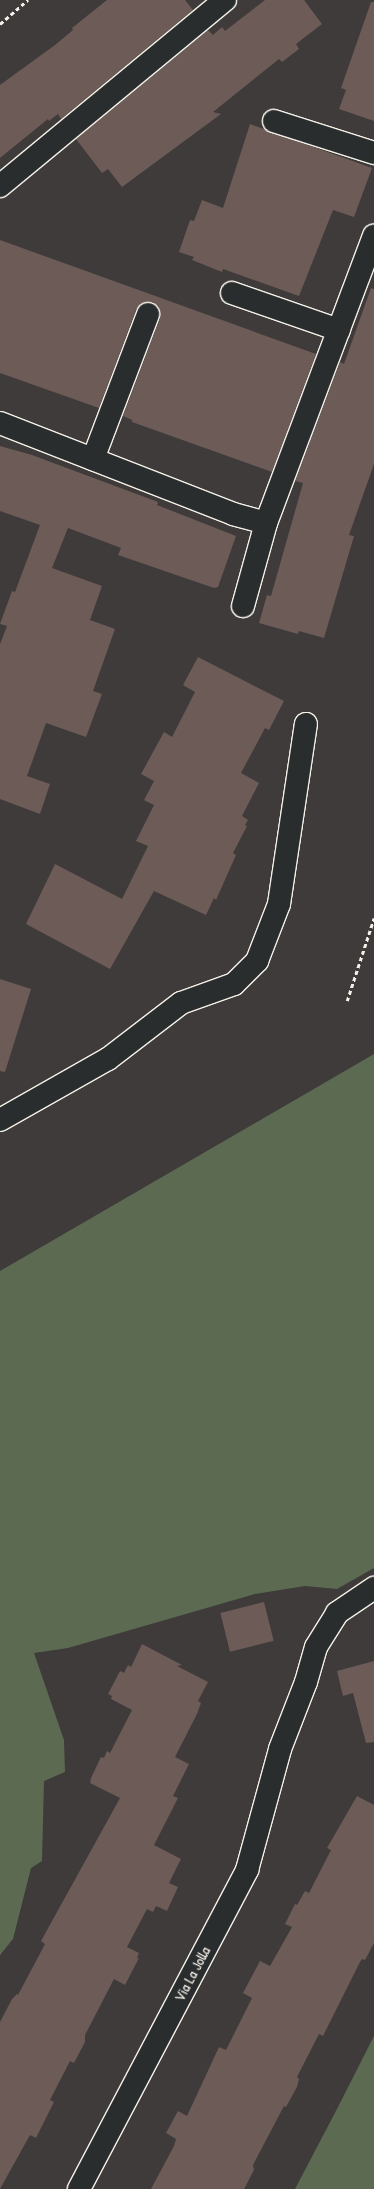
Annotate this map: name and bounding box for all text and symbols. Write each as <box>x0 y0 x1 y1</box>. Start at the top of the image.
street label: Via La Jolla <box>170 1943 214 2005</box>

